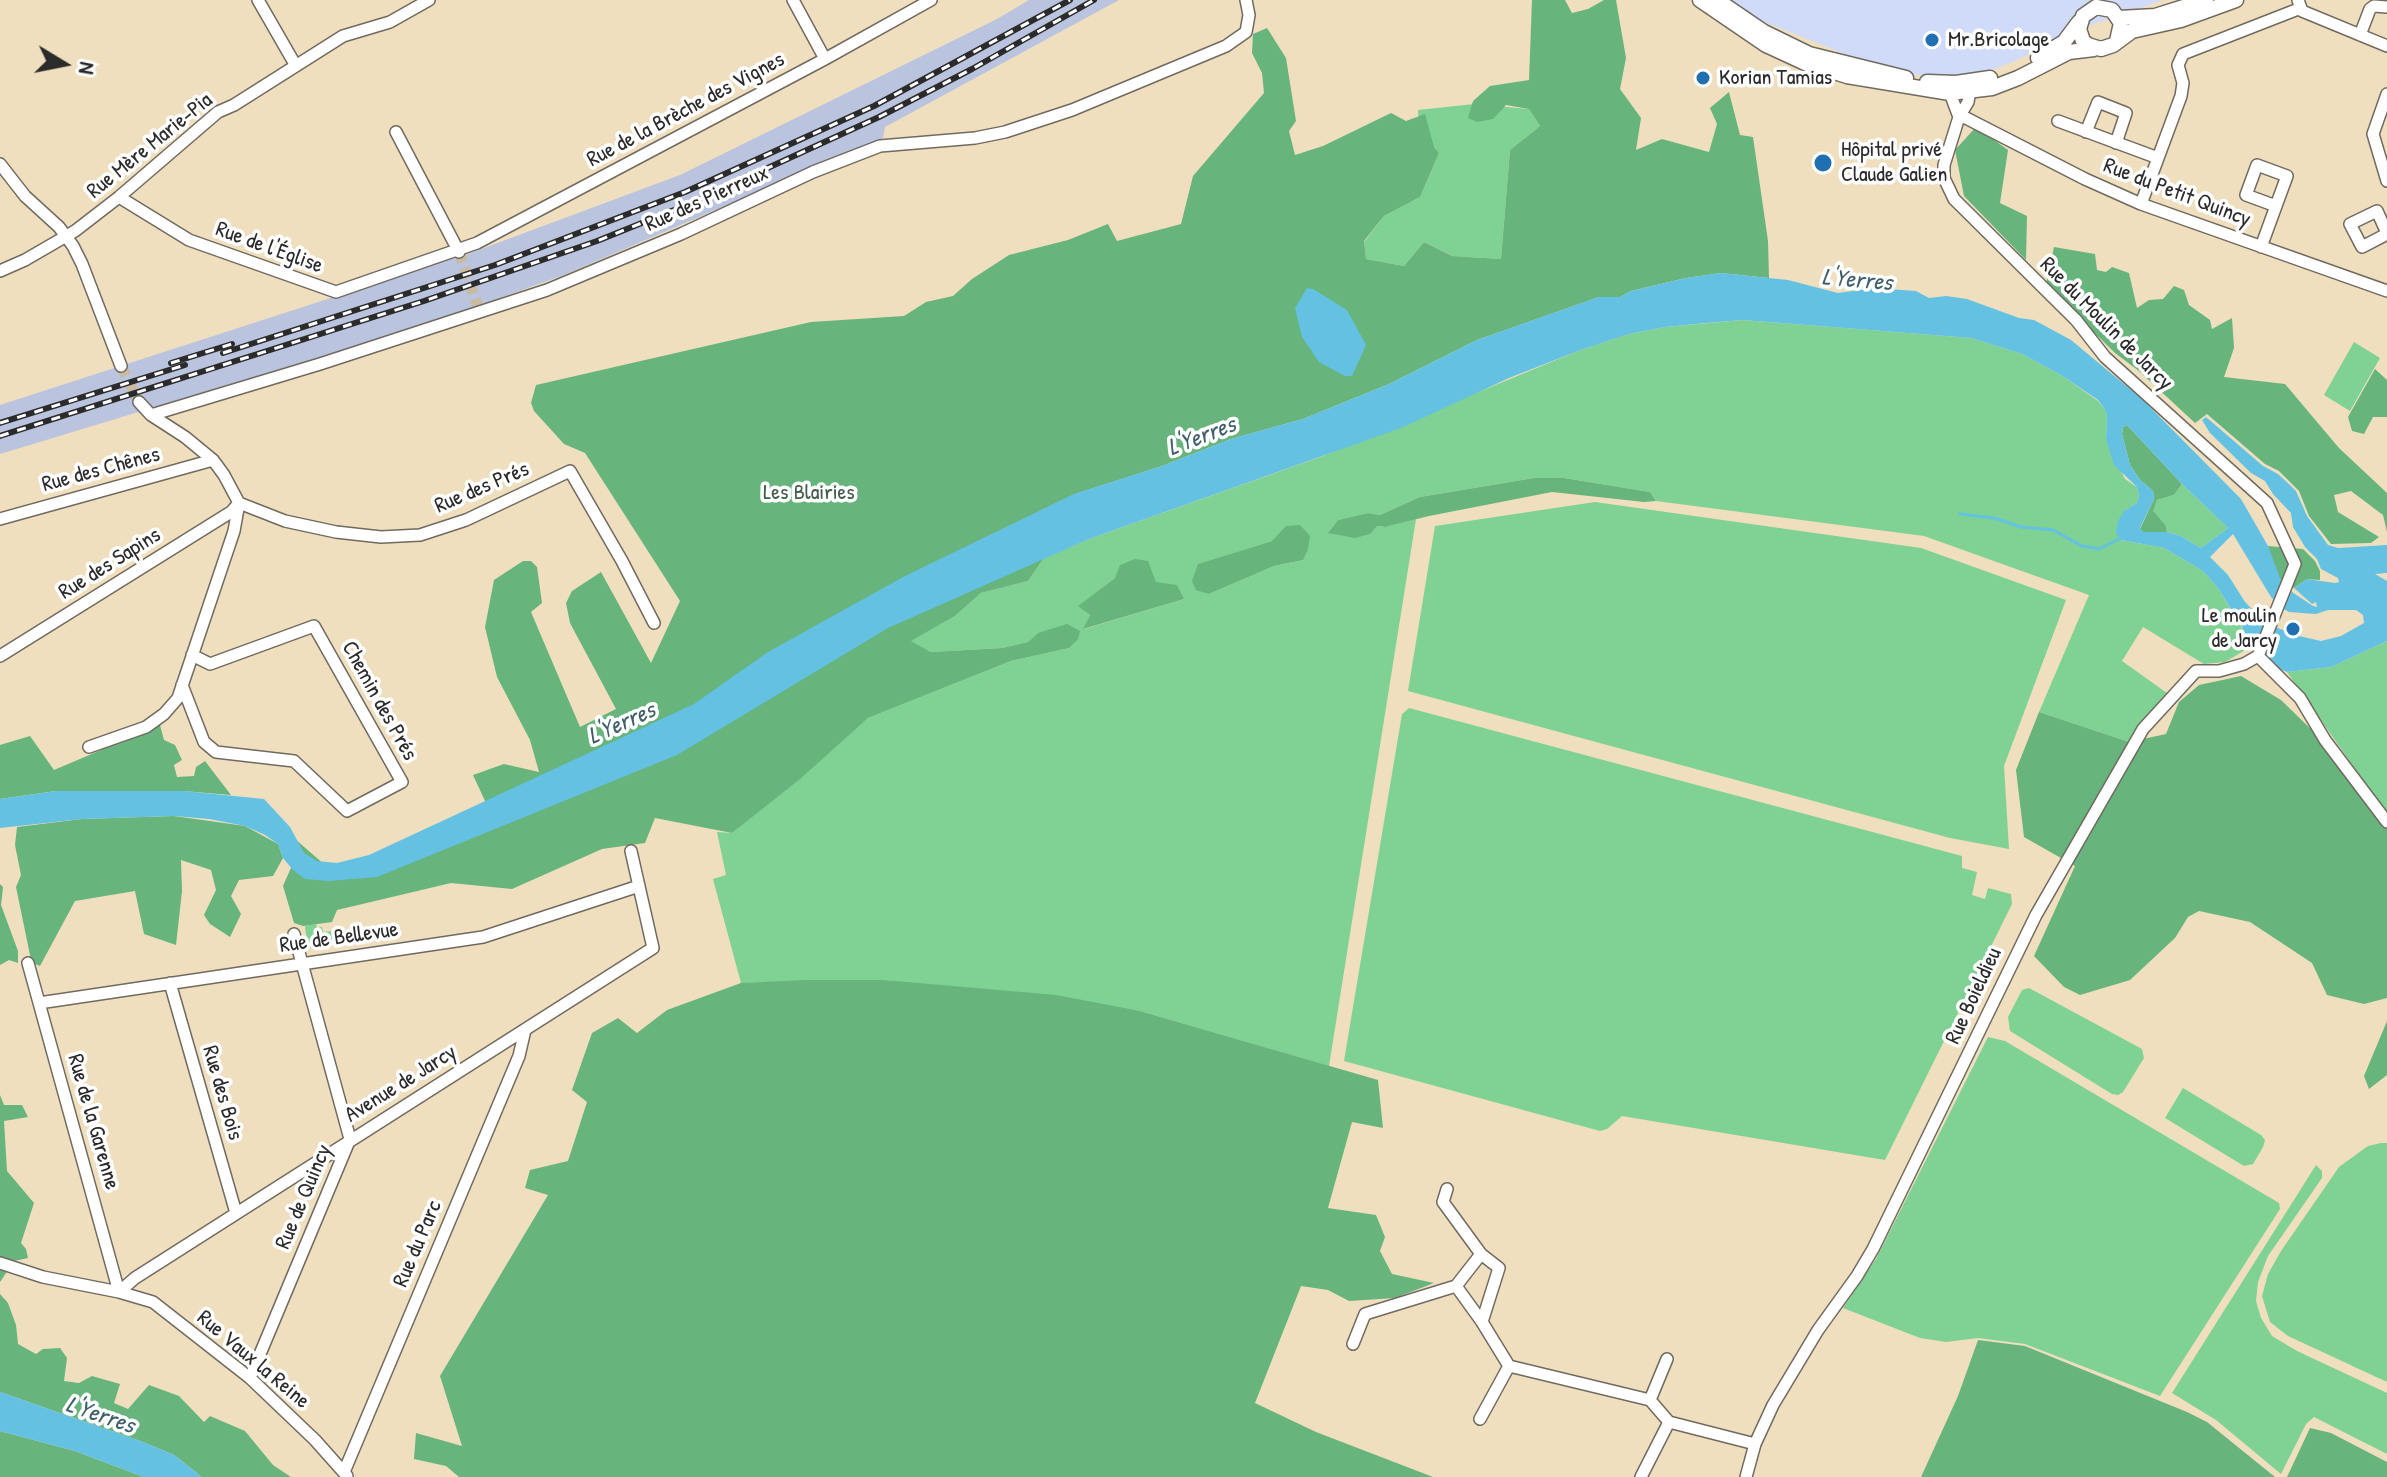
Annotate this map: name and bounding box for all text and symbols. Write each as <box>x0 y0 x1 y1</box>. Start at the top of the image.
north arrow <box>24 24 104 104</box>
place label: Mr.Bricolage <box>1948 27 2049 53</box>
marker: Mr.Bricolage <box>1923 31 1941 49</box>
street label: Rue de la Brèche des Vignes <box>583 47 789 173</box>
text: N <box>72 60 103 77</box>
place label: Korian Tamias <box>1719 65 1832 91</box>
marker: Korian Tamias <box>1694 69 1712 87</box>
street label: Rue Mère Marie-Pia <box>82 87 218 205</box>
place label: Hôpital privé Claude Galien <box>1841 137 1947 188</box>
marker: Hôpital privé Claude Galien <box>1812 152 1834 174</box>
street label: Rue du Petit Quincy <box>2100 153 2254 233</box>
street label: Rue des Pierreux <box>641 160 773 238</box>
street label: Rue de l'Église <box>212 216 326 280</box>
street label: Rue du Moulin de Jarcy <box>2034 252 2178 396</box>
water label: L'Yerres <box>1821 264 1893 298</box>
water label: L'Yerres <box>1164 411 1240 463</box>
street label: Rue des Chênes <box>39 442 163 498</box>
street label: Rue des Prés <box>431 456 533 520</box>
park label: Les Blairies <box>763 480 855 506</box>
street label: Rue des Sapins <box>54 522 166 606</box>
place label: Le moulin de Jarcy <box>2202 603 2277 654</box>
marker: Le moulin de Jarcy <box>2284 620 2302 638</box>
street label: Chemin des Prés <box>335 637 423 765</box>
water label: L'Yerres <box>584 697 660 751</box>
street label: Rue de Bellevue <box>278 917 400 959</box>
street label: Rue Boieldieu <box>1940 944 2008 1048</box>
street label: Avenue de Jarcy <box>340 1039 462 1129</box>
street label: Rue des Bois <box>196 1043 248 1143</box>
street label: Rue de la Garenne <box>61 1051 125 1193</box>
street label: Rue de Quincy <box>270 1141 338 1253</box>
street label: Rue du Parc <box>388 1197 448 1291</box>
street label: Rue Vaux la Reine <box>191 1305 315 1415</box>
water label: L'Yerres <box>62 1391 138 1441</box>

